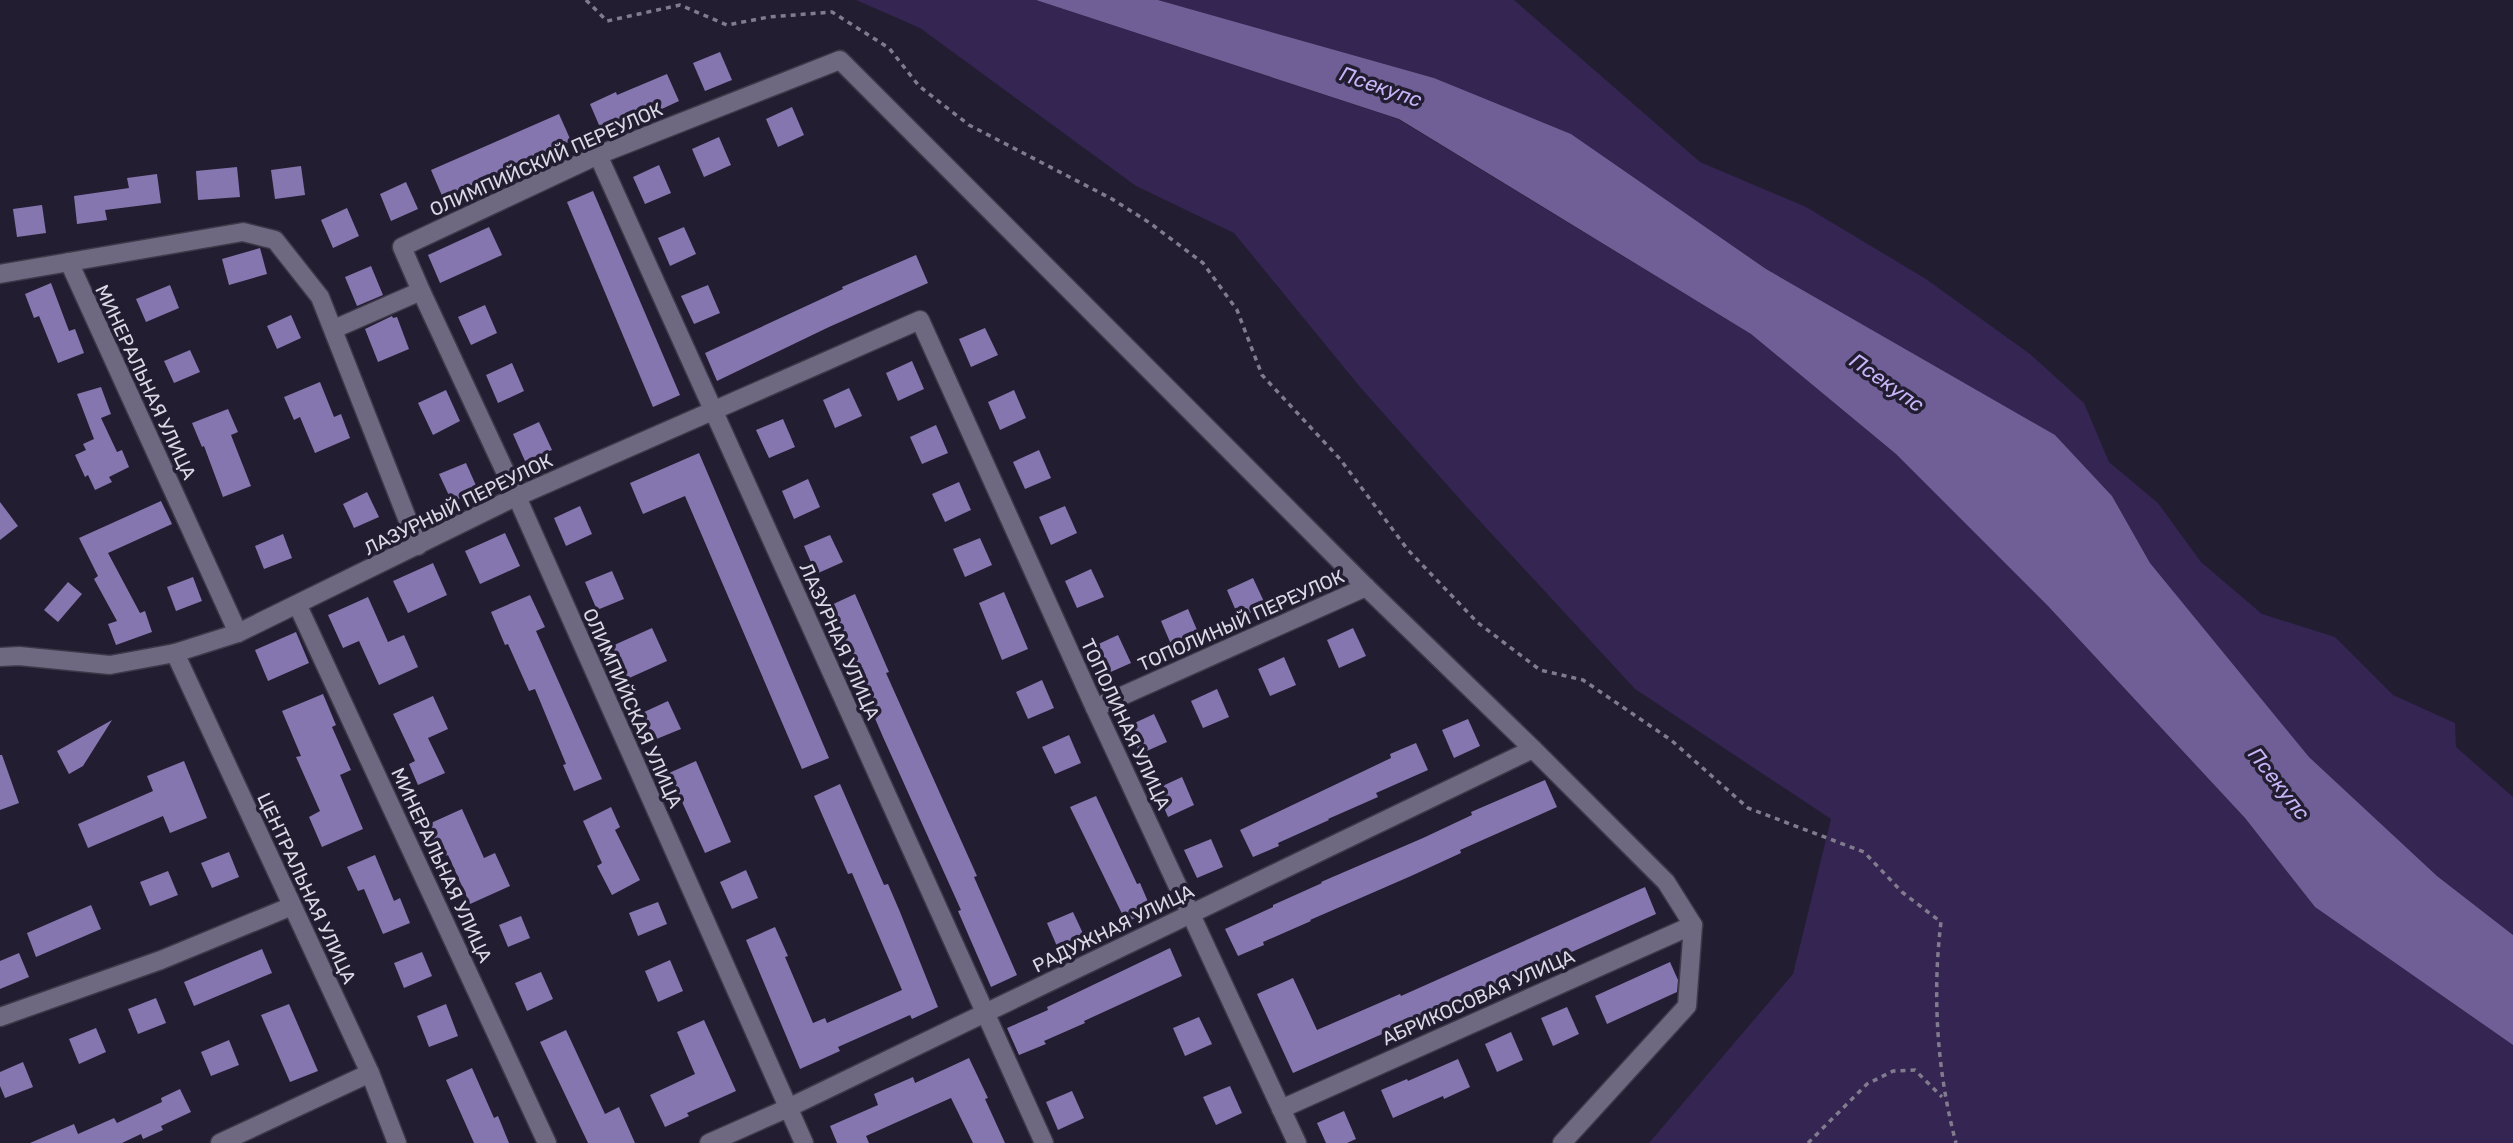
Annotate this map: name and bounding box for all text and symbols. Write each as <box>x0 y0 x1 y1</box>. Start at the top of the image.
water label: Псекупс <box>1337 61 1425 112</box>
street label: ОЛИМПИЙСКИЙ ПЕРЕУЛОК <box>426 98 666 221</box>
street label: МИНЕРАЛЬНАЯ УЛИЦА <box>90 281 201 484</box>
water label: Псекупс <box>1845 348 1929 417</box>
street label: ЛАЗУРНЫЙ ПЕРЕУЛОК <box>360 449 556 560</box>
street label: ЛАЗУРНАЯ УЛИЦА <box>795 559 885 724</box>
street label: ТОПОЛИНЫЙ ПЕРЕУЛОК <box>1134 565 1348 676</box>
street label: ОЛИМПИЙСКАЯ УЛИЦА <box>578 605 687 812</box>
street label: ТОПОЛИНАЯ УЛИЦА <box>1076 635 1175 814</box>
water label: Псекупс <box>2243 742 2315 825</box>
street label: МИНЕРАЛЬНАЯ УЛИЦА <box>386 764 497 967</box>
street label: ЦЕНТРАЛЬНАЯ УЛИЦА <box>252 789 361 988</box>
street label: РАДУЖНАЯ УЛИЦА <box>1029 879 1198 978</box>
street label: АБРИКОСОВАЯ УЛИЦА <box>1378 944 1578 1050</box>

